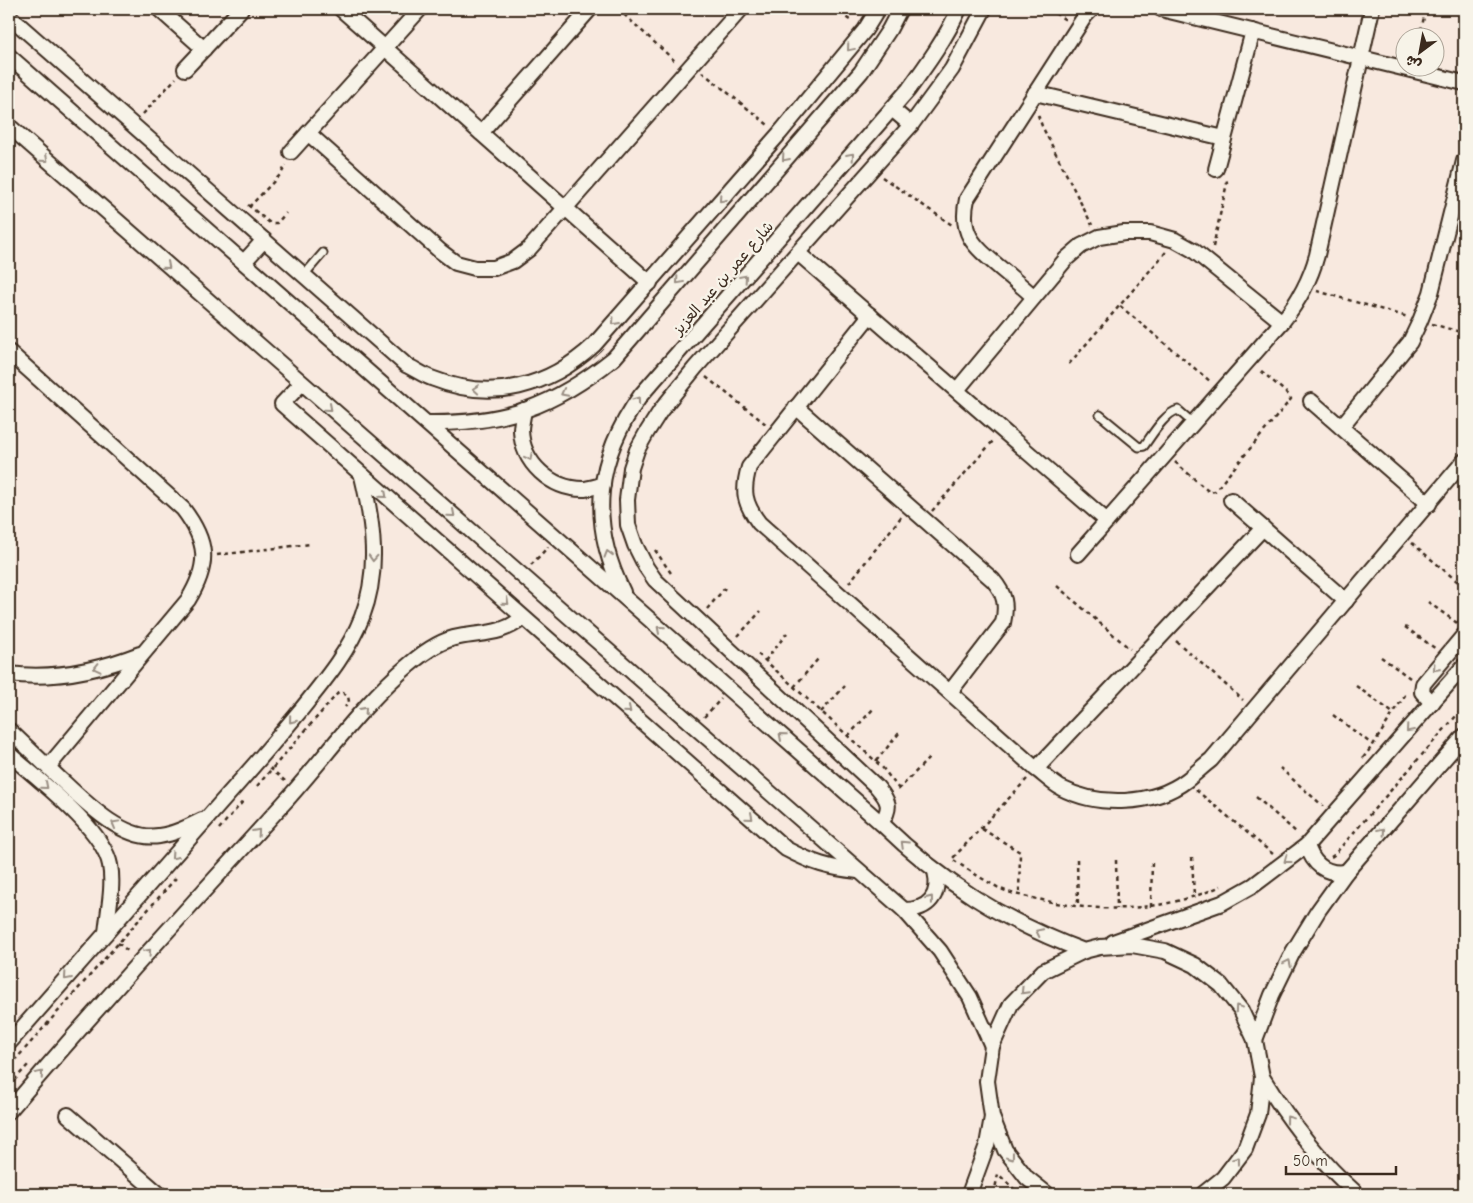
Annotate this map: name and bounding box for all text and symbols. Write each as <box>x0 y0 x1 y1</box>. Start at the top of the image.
north arrow <box>1396 28 1446 78</box>
one-way arrow <box>846 43 855 52</box>
text: ش <box>1402 51 1424 74</box>
one-way arrow <box>782 152 791 161</box>
one-way arrow <box>846 152 855 161</box>
one-way arrow <box>40 153 49 162</box>
one-way arrow <box>719 194 728 203</box>
street label: شارع عمر بن عبد العزيز <box>668 218 778 341</box>
one-way arrow <box>162 260 171 269</box>
one-way arrow <box>677 275 685 284</box>
one-way arrow <box>739 275 748 284</box>
one-way arrow <box>612 316 621 325</box>
one-way arrow <box>471 384 479 395</box>
one-way arrow <box>560 387 569 397</box>
one-way arrow <box>631 397 641 406</box>
one-way arrow <box>323 402 332 411</box>
one-way arrow <box>523 452 533 461</box>
one-way arrow <box>378 489 387 498</box>
one-way arrow <box>446 509 455 518</box>
one-way arrow <box>603 551 613 559</box>
one-way arrow <box>367 555 378 563</box>
one-way arrow <box>500 597 509 606</box>
one-way arrow <box>657 626 666 635</box>
one-way arrow <box>93 662 102 673</box>
one-way arrow <box>1433 663 1442 672</box>
one-way arrow <box>622 704 631 713</box>
one-way arrow <box>358 706 367 715</box>
one-way arrow <box>289 714 298 723</box>
one-way arrow <box>1406 724 1415 733</box>
one-way arrow <box>779 733 788 742</box>
one-way arrow <box>40 780 49 789</box>
one-way arrow <box>744 811 753 820</box>
one-way arrow <box>111 820 120 830</box>
one-way arrow <box>1376 828 1385 837</box>
one-way arrow <box>251 829 260 838</box>
one-way arrow <box>900 841 909 850</box>
one-way arrow <box>171 850 180 859</box>
one-way arrow <box>1284 855 1293 863</box>
one-way arrow <box>924 895 933 905</box>
one-way arrow <box>1035 928 1044 939</box>
one-way arrow <box>142 949 151 958</box>
one-way arrow <box>1281 959 1292 968</box>
one-way arrow <box>63 972 72 981</box>
one-way arrow <box>1021 985 1030 994</box>
one-way arrow <box>1235 1004 1244 1013</box>
one-way arrow <box>35 1071 43 1080</box>
one-way arrow <box>1286 1115 1295 1125</box>
scale bar <box>1286 1143 1396 1175</box>
one-way arrow <box>1005 1151 1013 1160</box>
text: 50 m <box>1293 1152 1328 1170</box>
one-way arrow <box>1231 1157 1239 1166</box>

